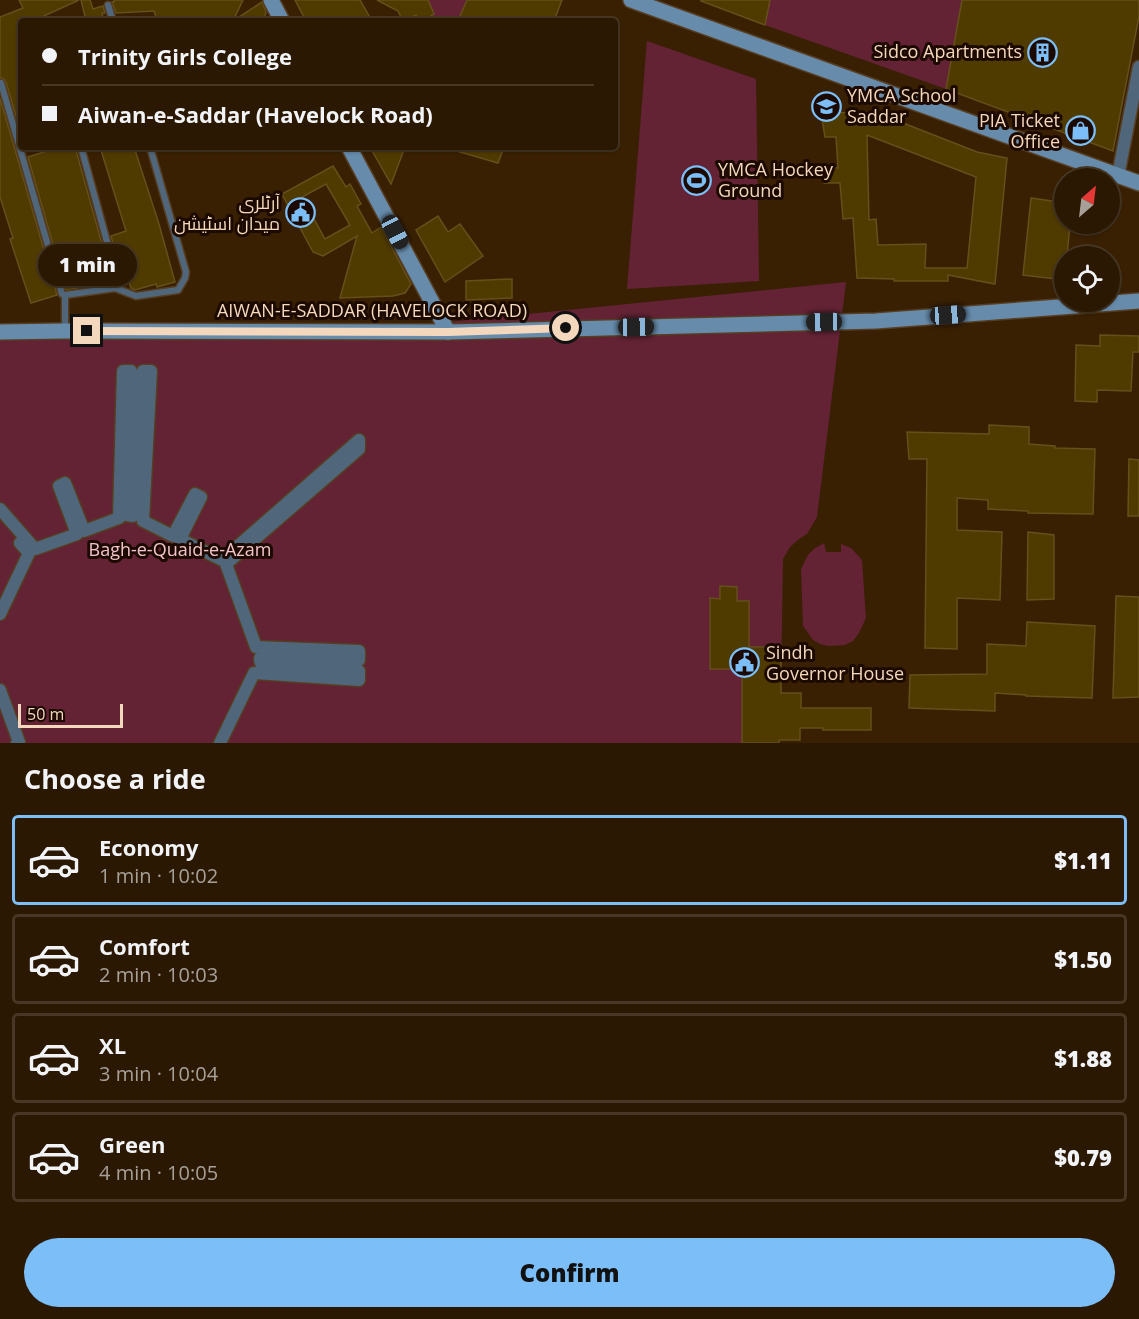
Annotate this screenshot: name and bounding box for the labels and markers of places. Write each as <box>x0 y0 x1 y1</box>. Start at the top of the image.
building icon: Sidco Apartments <box>1027 36 1059 68</box>
place label: Sidco Apartments <box>873 39 1022 63</box>
place label: YMCA School Saddar <box>847 83 956 128</box>
school or university icon: YMCA School Saddar <box>810 90 842 122</box>
place label: PIA Ticket Office <box>979 108 1060 153</box>
shop icon: PIA Ticket Office <box>1065 115 1097 147</box>
place label: YMCA Hockey Ground <box>718 157 834 202</box>
sports icon: YMCA Hockey Ground <box>681 164 713 196</box>
place label: آرٹلری میدان اسٹیشن <box>174 190 280 235</box>
public building icon: آرٹلری میدان اسٹیشن <box>285 197 317 229</box>
place label: Sindh Governor House <box>766 640 904 685</box>
public building icon: Sindh Governor House <box>729 647 761 679</box>

